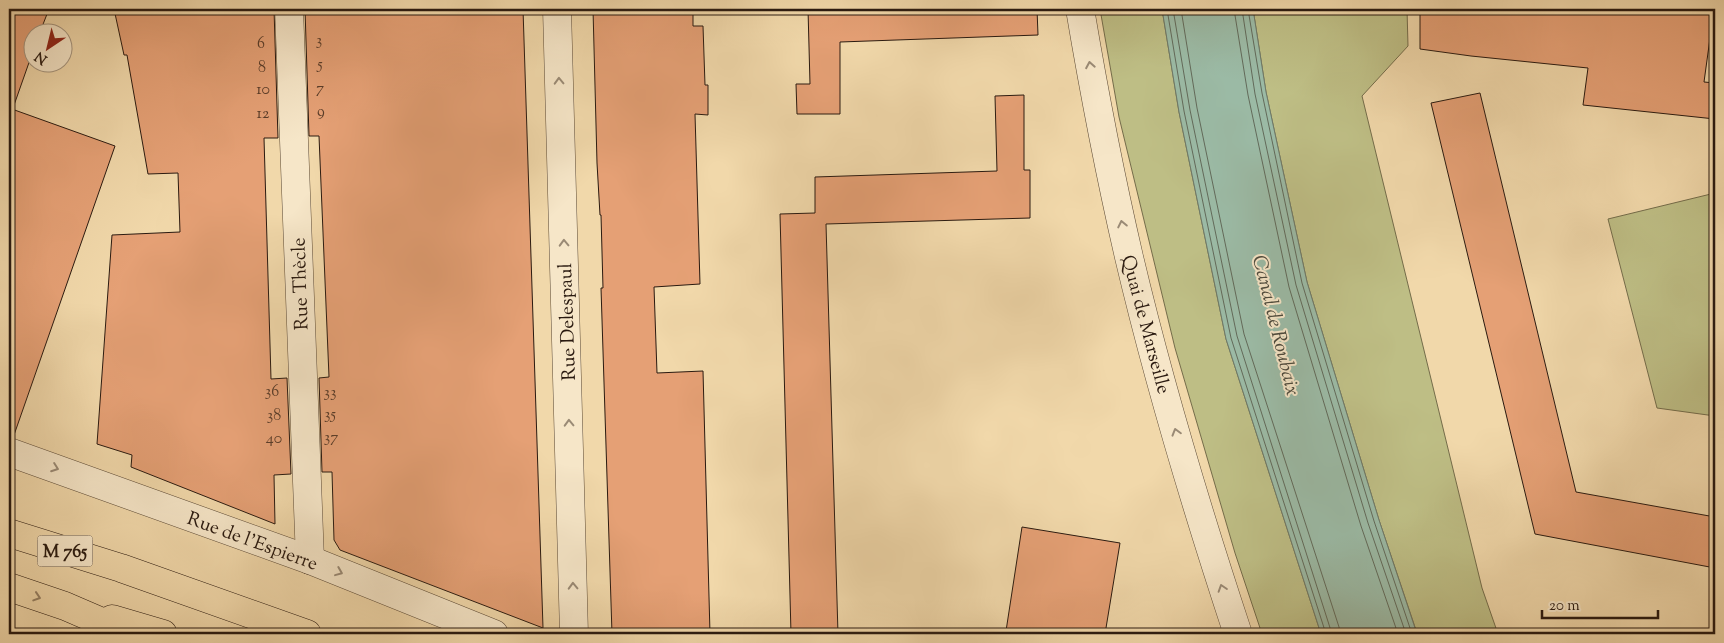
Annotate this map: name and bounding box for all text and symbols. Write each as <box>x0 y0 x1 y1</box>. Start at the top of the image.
north arrow <box>22 22 72 72</box>
house number: 3 <box>316 30 322 53</box>
house number: 6 <box>257 33 265 56</box>
text: N <box>31 46 52 68</box>
house number: 5 <box>316 54 323 77</box>
house number: 8 <box>258 57 266 80</box>
one-way arrow <box>1085 61 1095 69</box>
one-way arrow <box>554 76 565 84</box>
house number: 7 <box>316 78 324 101</box>
house number: 10 <box>256 79 270 102</box>
house number: 9 <box>317 101 325 124</box>
house number: 12 <box>257 103 270 126</box>
one-way arrow <box>1117 220 1127 229</box>
street label: Rue Thècle <box>286 237 317 331</box>
one-way arrow <box>559 239 569 246</box>
street label: Quai de Marseille <box>1113 252 1176 397</box>
water label: Canal de Roubaix <box>1243 252 1306 399</box>
street label: Rue Delespaul <box>553 263 584 381</box>
house number: 36 <box>265 381 279 404</box>
house number: 33 <box>324 382 336 405</box>
house number: 35 <box>324 404 336 427</box>
house number: 38 <box>267 405 281 428</box>
one-way arrow <box>563 419 574 427</box>
house number: 37 <box>324 427 338 450</box>
house number: 40 <box>266 428 282 451</box>
one-way arrow <box>1171 429 1181 437</box>
one-way arrow <box>50 462 59 472</box>
street label: Rue de l'Espierre <box>183 506 321 579</box>
road number: M 765 <box>38 536 92 566</box>
one-way arrow <box>334 566 343 576</box>
one-way arrow <box>568 581 578 589</box>
one-way arrow <box>1218 584 1228 593</box>
scale bar <box>1542 588 1658 620</box>
one-way arrow <box>32 591 41 601</box>
text: 20 m <box>1549 596 1580 617</box>

